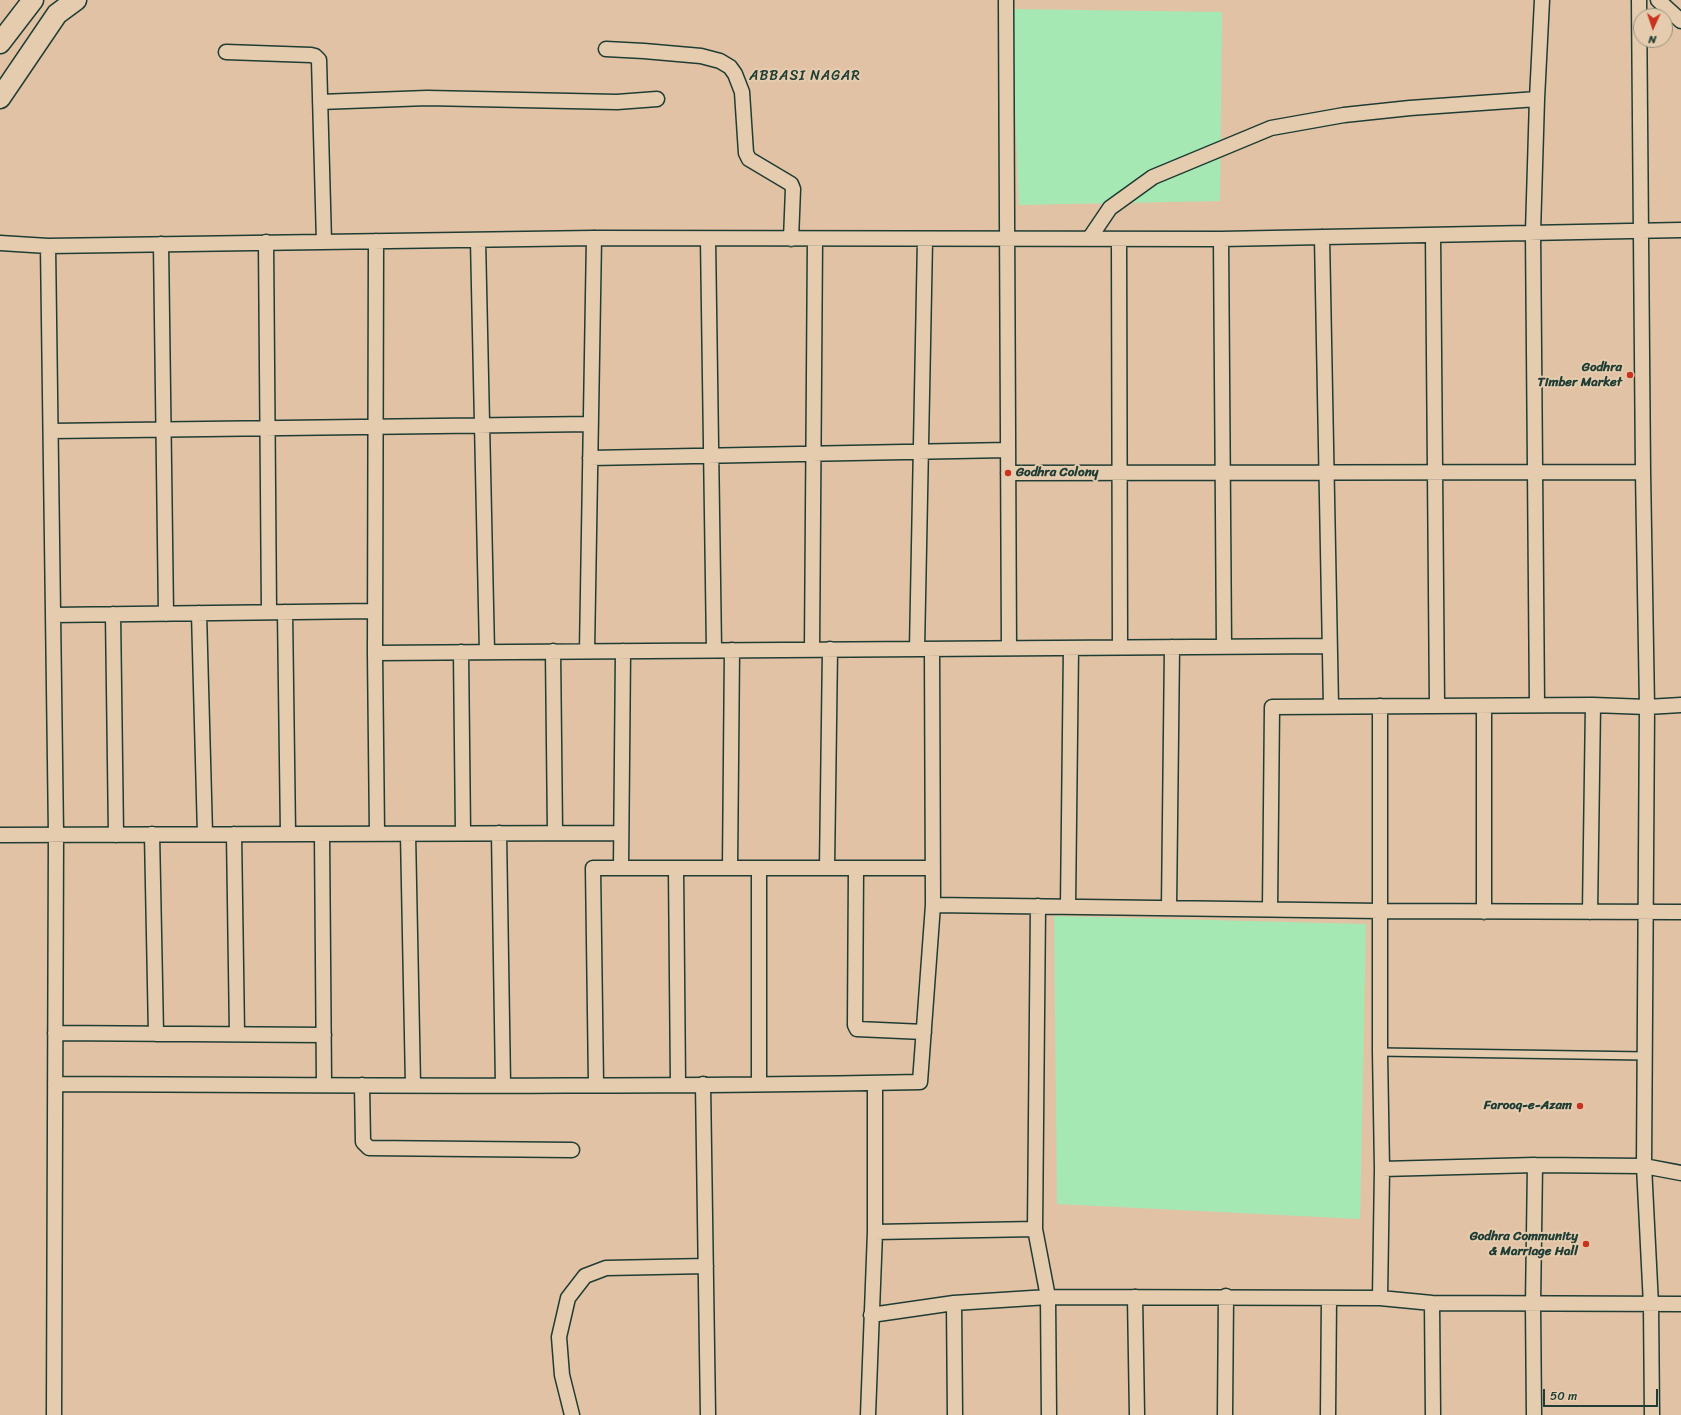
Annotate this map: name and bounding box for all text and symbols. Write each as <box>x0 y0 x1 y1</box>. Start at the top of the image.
north arrow <box>1633 8 1673 48</box>
text: N <box>1648 30 1657 49</box>
district label: ABBASI NAGAR <box>751 68 859 84</box>
place label: Godhra Timber Market <box>1538 360 1622 391</box>
marker: Godhra Timber Market <box>1625 370 1635 380</box>
place label: Godhra Colony <box>1016 465 1098 481</box>
marker: Godhra Colony <box>1003 468 1013 478</box>
place label: Farooq-e-Azam <box>1484 1098 1572 1114</box>
marker: Farooq-e-Azam <box>1575 1101 1585 1111</box>
place label: Godhra Community & Marriage Hall <box>1470 1229 1578 1260</box>
marker: Godhra Community & Marriage Hall <box>1581 1239 1591 1249</box>
scale bar <box>1545 1381 1660 1407</box>
text: 50 m <box>1550 1385 1577 1407</box>

